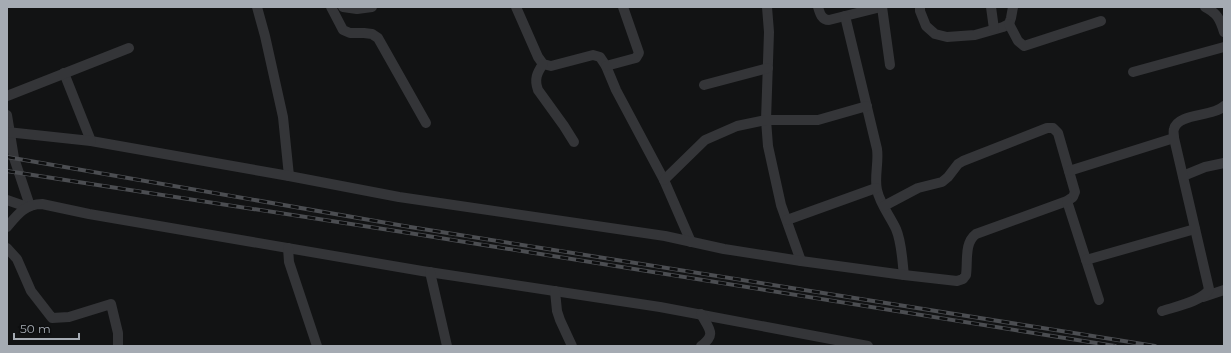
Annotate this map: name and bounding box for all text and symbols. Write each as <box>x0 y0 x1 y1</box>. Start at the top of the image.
scale bar <box>14 315 79 341</box>
text: 50 m <box>20 321 51 336</box>

